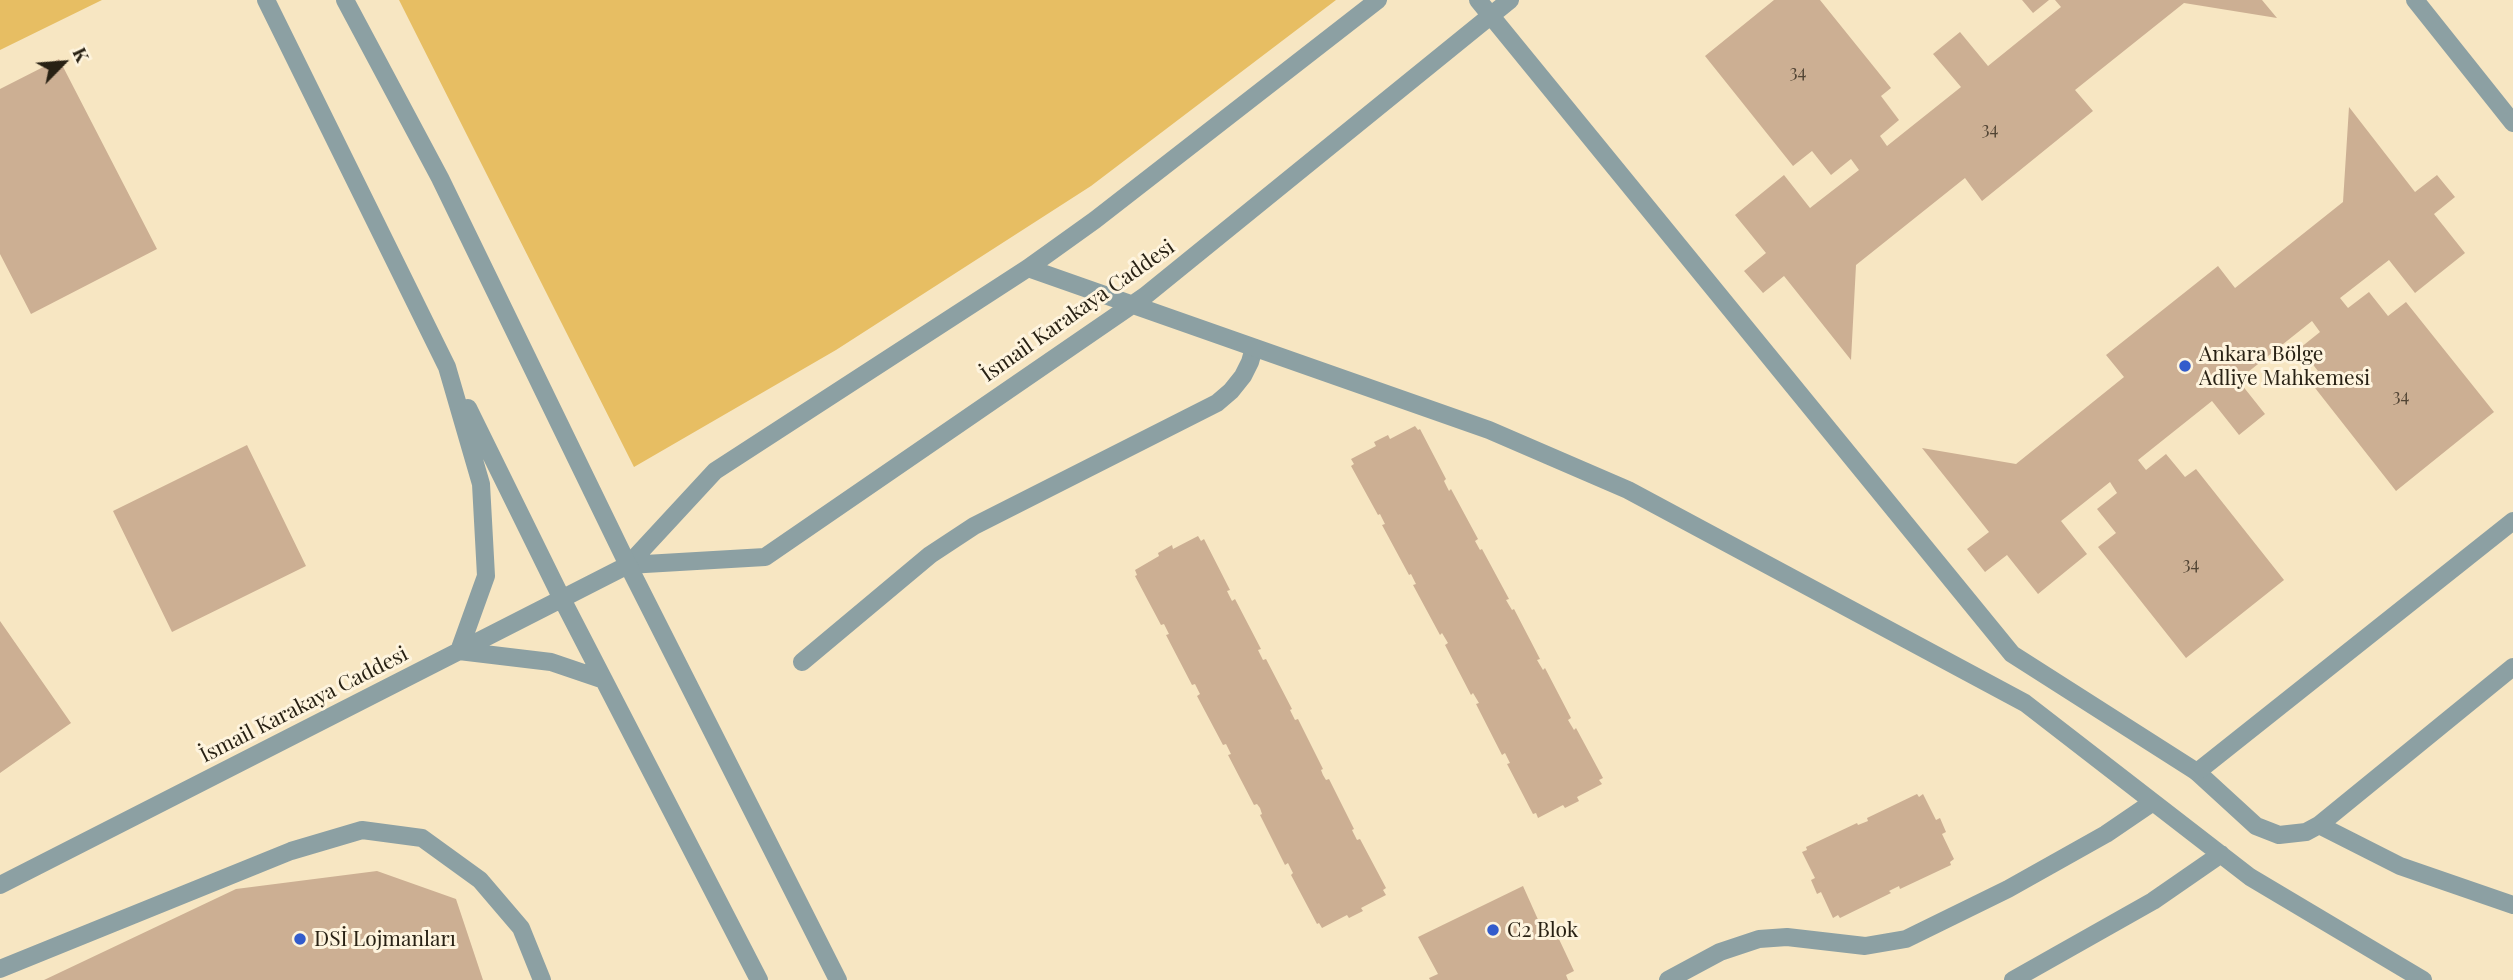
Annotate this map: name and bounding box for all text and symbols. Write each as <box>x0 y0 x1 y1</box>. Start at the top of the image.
north arrow <box>28 28 98 98</box>
text: K <box>67 42 97 66</box>
house number: 34 <box>1789 61 1807 83</box>
house number: 34 <box>1981 118 1999 140</box>
street label: İsmail Karakaya Caddesi <box>976 235 1180 387</box>
place label: Ankara Bölge Adliye Mahkemesi <box>2199 341 2370 391</box>
marker: Ankara Bölge Adliye Mahkemesi <box>2177 358 2193 374</box>
house number: 34 <box>2392 385 2410 407</box>
house number: 34 <box>2182 553 2200 575</box>
street label: İsmail Karakaya Caddesi <box>196 642 412 768</box>
place label: C2 Blok <box>1507 917 1578 943</box>
marker: C2 Blok <box>1485 922 1501 938</box>
place label: DSİ Lojmanları <box>314 926 456 952</box>
marker: DSİ Lojmanları <box>292 931 308 947</box>

